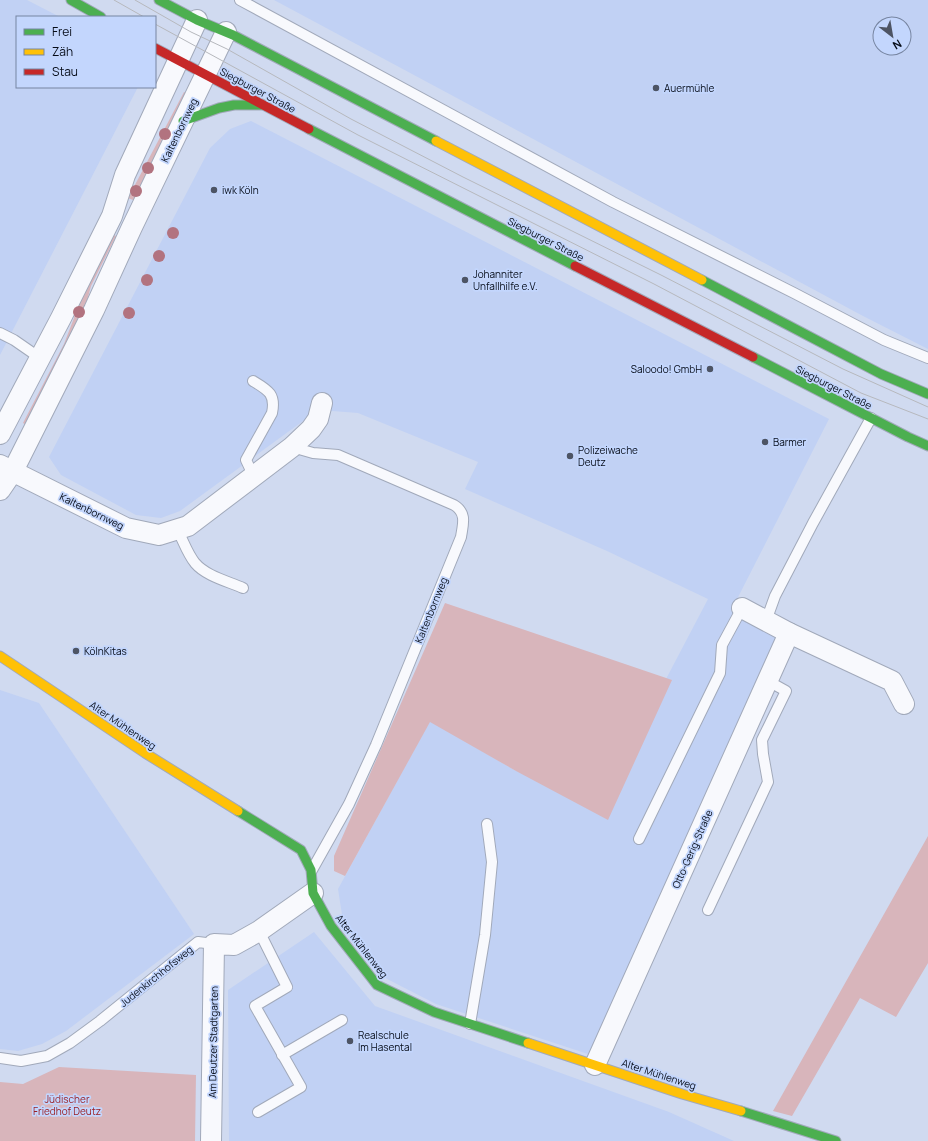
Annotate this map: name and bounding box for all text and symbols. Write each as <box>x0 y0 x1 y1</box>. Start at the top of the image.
legend <box>16 16 156 88</box>
north arrow <box>872 16 912 56</box>
text: Frei <box>52 23 72 40</box>
text: N <box>890 37 905 54</box>
text: Zäh <box>52 43 73 60</box>
text: Stau <box>52 63 78 80</box>
street label: Siegburger Straße <box>218 64 298 116</box>
place label: Auermühle <box>664 81 714 95</box>
marker: Auermühle <box>651 83 661 93</box>
street label: Kaltenbornweg <box>157 95 201 164</box>
place label: iwk Köln <box>222 183 259 197</box>
marker: iwk Köln <box>209 185 219 195</box>
street label: Siegburger Straße <box>505 214 587 264</box>
place label: Johanniter Unfallhilfe e.V. <box>473 267 538 293</box>
marker: Johanniter Unfallhilfe e.V. <box>460 275 470 285</box>
place label: Saloodo! GmbH <box>631 362 702 376</box>
street label: Siegburger Straße <box>793 362 875 412</box>
marker: Saloodo! GmbH <box>705 364 715 374</box>
place label: Barmer <box>773 435 807 449</box>
marker: Barmer <box>760 437 770 447</box>
place label: Polizeiwache Deutz <box>578 443 638 469</box>
marker: Polizeiwache Deutz <box>565 451 575 461</box>
street label: Kaltenbornweg <box>58 489 127 533</box>
street label: Kaltenbornweg <box>411 575 451 645</box>
place label: KölnKitas <box>84 644 127 658</box>
marker: KölnKitas <box>71 646 81 656</box>
street label: Alter Mühlenweg <box>87 698 159 752</box>
street label: Otto-Gerig-Straße <box>668 807 716 891</box>
street label: Alter Mühlenweg <box>333 911 391 981</box>
street label: Judenkirchhofsweg <box>117 942 195 1010</box>
street label: Am Deutzer Stadtgarten <box>205 986 221 1098</box>
place label: Realschule Im Hasental <box>358 1028 412 1054</box>
marker: Realschule Im Hasental <box>345 1036 355 1046</box>
street label: Alter Mühlenweg <box>620 1055 698 1093</box>
park label: Jüdischer Friedhof Deutz <box>33 1092 101 1118</box>

